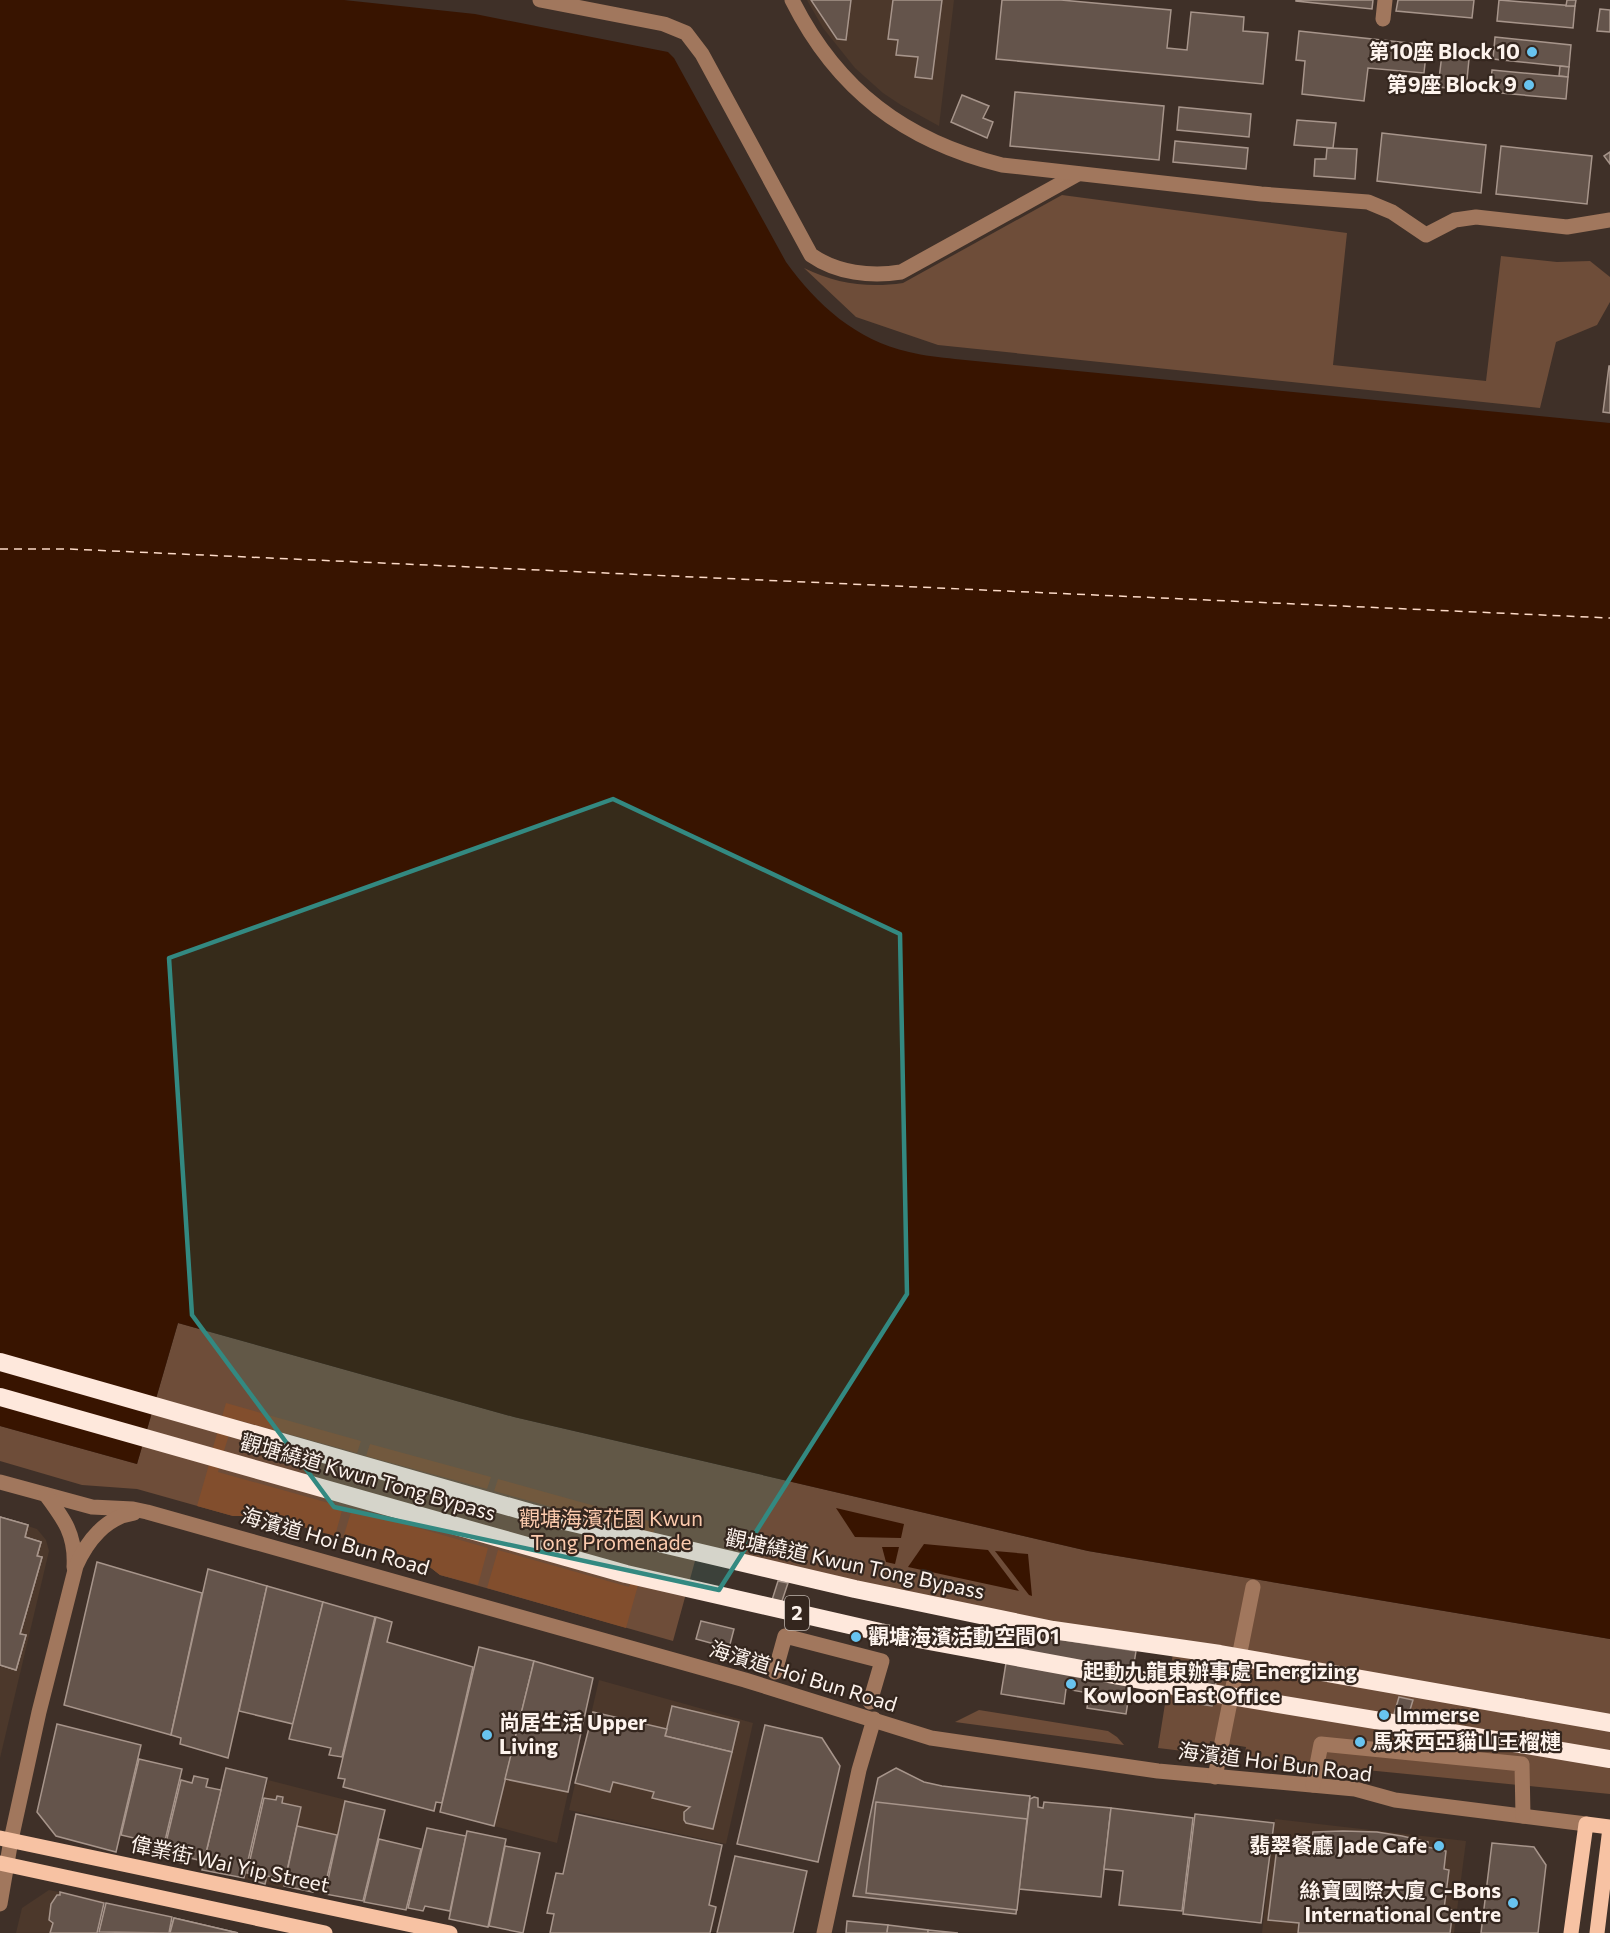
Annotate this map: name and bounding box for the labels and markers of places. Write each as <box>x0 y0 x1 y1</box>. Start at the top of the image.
place label: 第10座 Block 10 <box>1369 38 1520 63</box>
marker: 第10座 Block 10 <box>1525 45 1539 59</box>
place label: 第9座 Block 9 <box>1387 71 1517 96</box>
marker: 第9座 Block 9 <box>1522 78 1536 92</box>
place label: 觀塘海濱活動空間01 <box>868 1623 1059 1648</box>
marker: 觀塘海濱活動空間01 <box>849 1630 863 1644</box>
place label: 起動九龍東辦事處 Energizing Kowloon East Office <box>1083 1658 1358 1707</box>
marker: 起動九龍東辦事處 Energizing Kowloon East Office <box>1064 1677 1078 1691</box>
place label: Immerse <box>1396 1701 1480 1726</box>
marker: Immerse <box>1377 1708 1391 1722</box>
place label: 尚居生活 Upper Living <box>499 1709 647 1758</box>
marker: 尚居生活 Upper Living <box>480 1728 494 1742</box>
place label: 馬來西亞貓山王榴槤 <box>1372 1728 1561 1753</box>
marker: 馬來西亞貓山王榴槤 <box>1353 1735 1367 1749</box>
place label: 翡翠餐廳 Jade Cafe <box>1249 1832 1427 1857</box>
marker: 翡翠餐廳 Jade Cafe <box>1432 1839 1446 1853</box>
place label: 絲寶國際大廈 C-Bons International Centre <box>1300 1877 1501 1926</box>
marker: 絲寶國際大廈 C-Bons International Centre <box>1506 1896 1520 1910</box>

